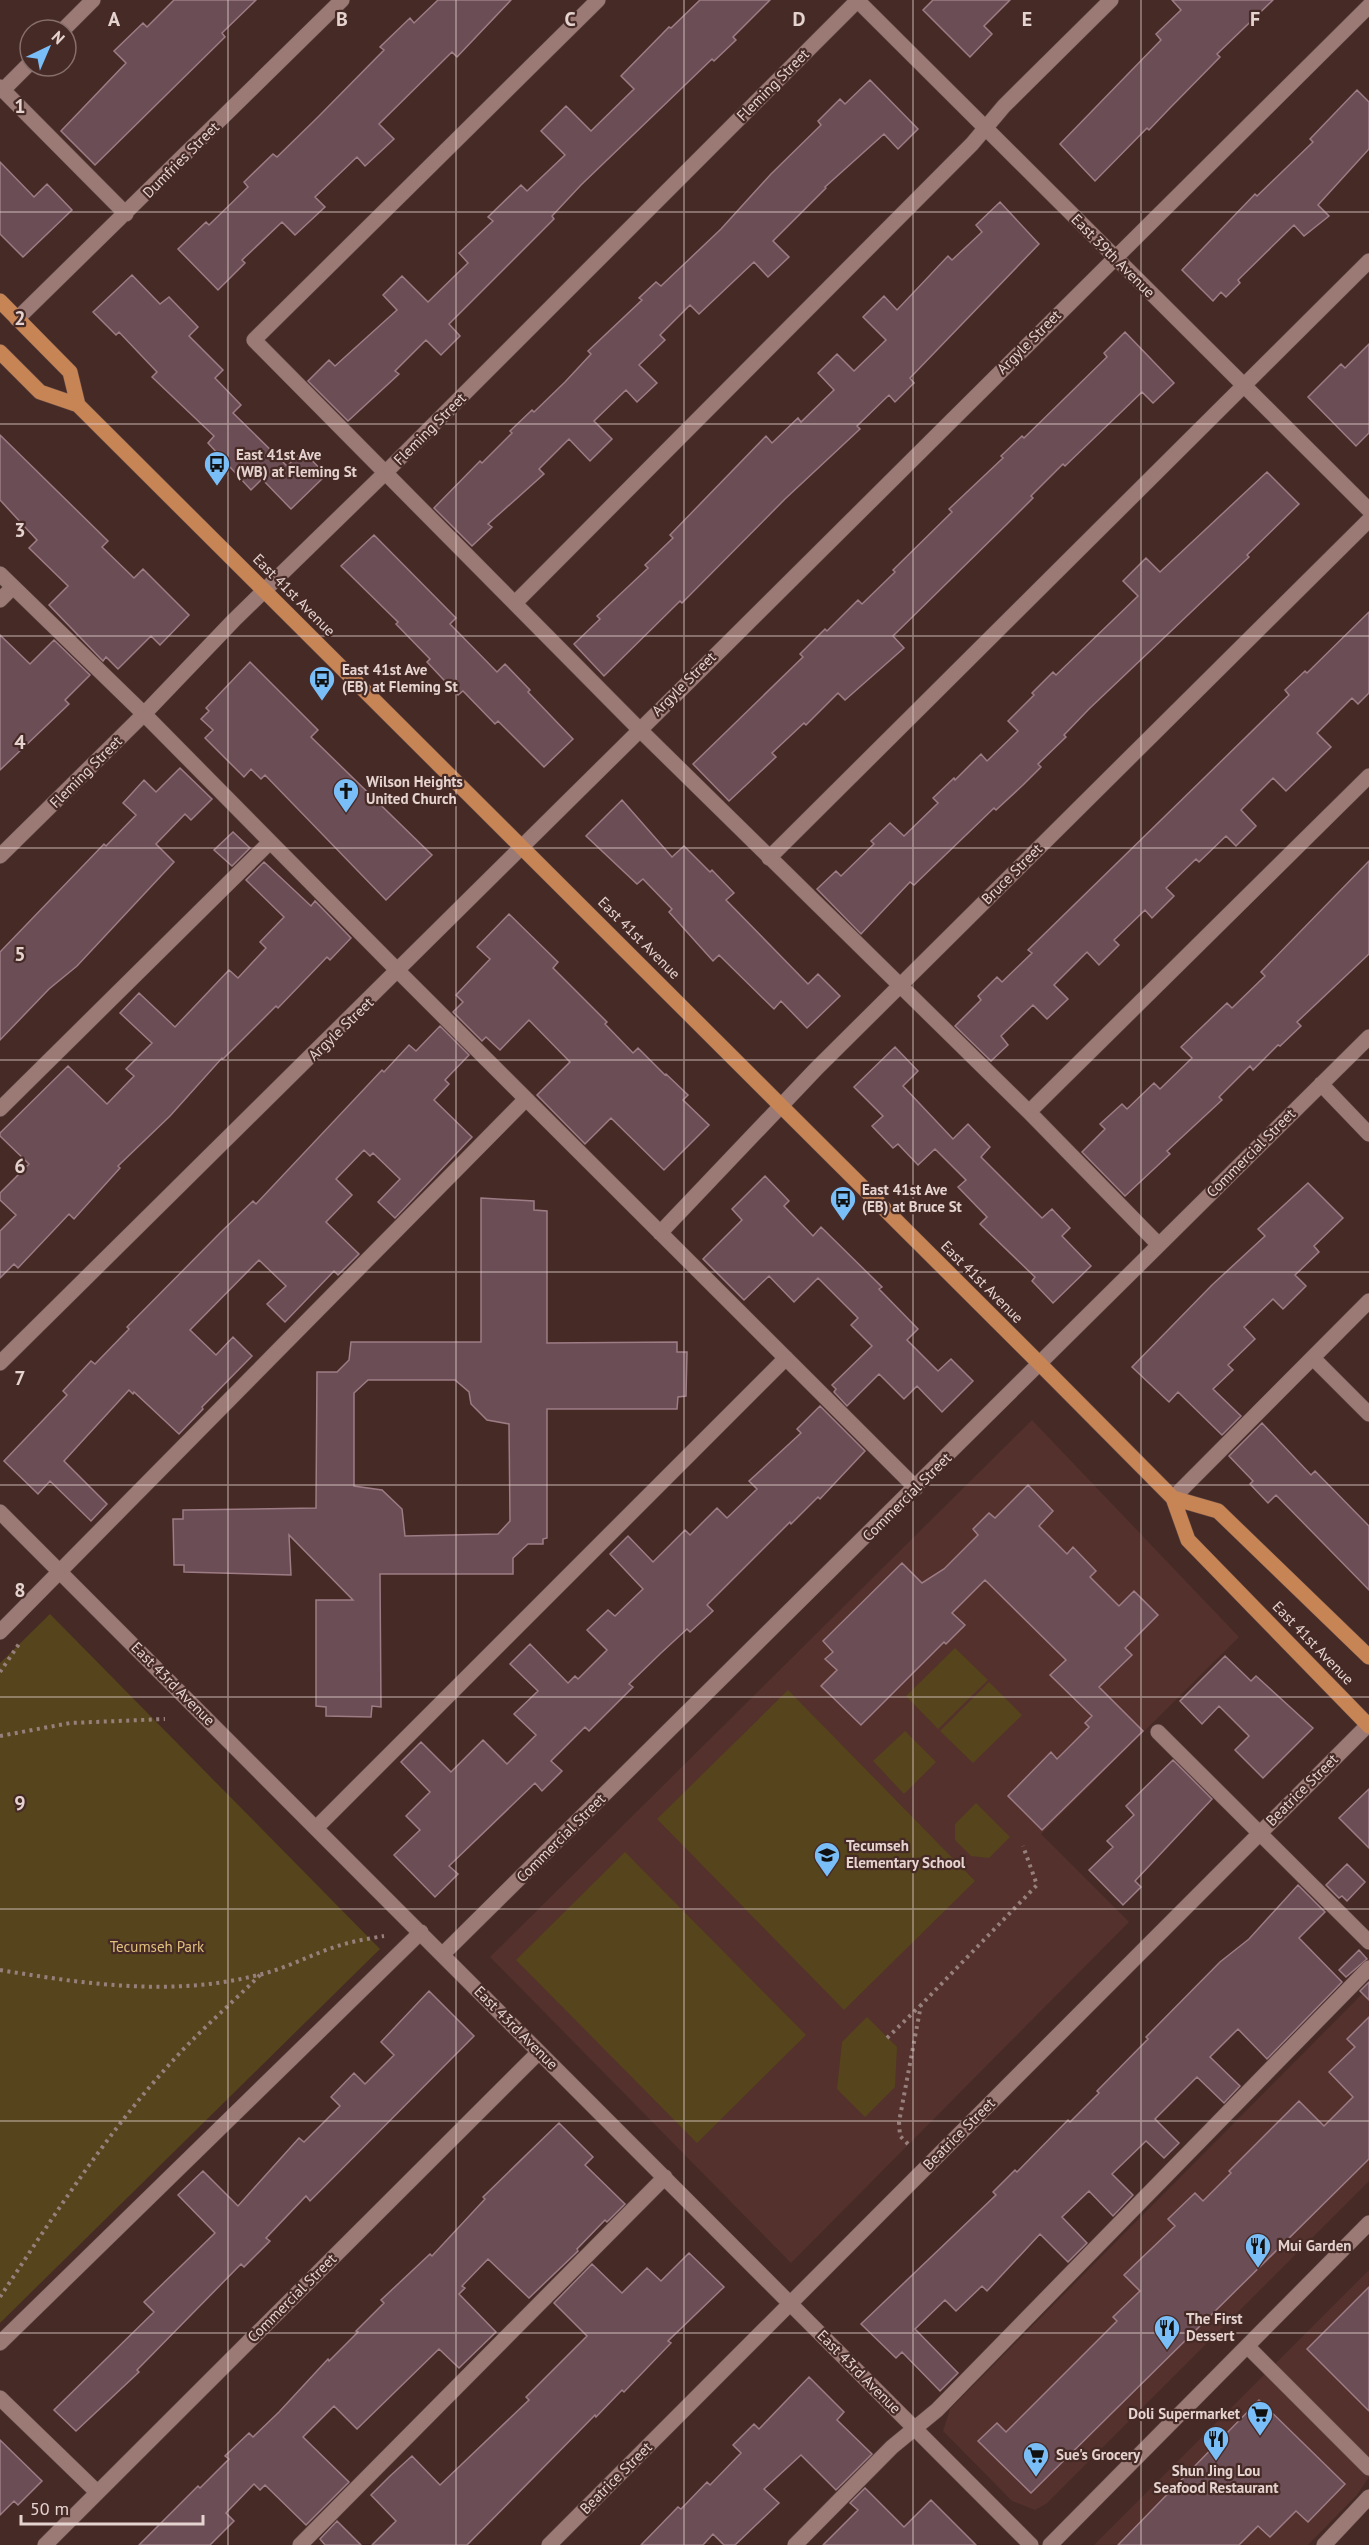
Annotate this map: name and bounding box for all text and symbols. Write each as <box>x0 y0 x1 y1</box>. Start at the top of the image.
text: A <box>108 6 121 32</box>
text: B <box>336 6 348 32</box>
text: C <box>564 6 576 32</box>
text: D <box>793 6 806 32</box>
text: E <box>1022 6 1032 32</box>
text: F <box>1250 6 1260 32</box>
north arrow <box>18 18 78 78</box>
text: N <box>48 26 69 48</box>
street label: Fleming Street <box>733 45 813 125</box>
text: 1 <box>14 93 26 119</box>
street label: Dumfries Street <box>138 117 223 202</box>
street label: East 39th Avenue <box>1067 210 1159 302</box>
text: 2 <box>14 305 26 331</box>
street label: Argyle Street <box>992 305 1065 378</box>
street label: Fleming Street <box>390 389 470 469</box>
place label: East 41st Ave (WB) at Fleming St <box>236 445 358 481</box>
bus stop icon: East 41st Ave (WB) at Fleming St <box>202 449 232 487</box>
text: 3 <box>14 517 26 543</box>
street label: East 41st Avenue <box>249 549 340 640</box>
street label: Argyle Street <box>647 647 720 720</box>
place label: East 41st Ave (EB) at Fleming St <box>342 660 458 696</box>
bus stop icon: East 41st Ave (EB) at Fleming St <box>307 664 337 702</box>
text: 4 <box>14 729 26 755</box>
street label: Fleming Street <box>46 732 126 812</box>
place label: Wilson Heights United Church <box>366 772 463 808</box>
church icon: Wilson Heights United Church <box>331 776 361 814</box>
street label: Bruce Street <box>977 839 1046 908</box>
street label: East 41st Avenue <box>594 892 685 983</box>
text: 5 <box>14 941 26 967</box>
street label: Argyle Street <box>304 993 377 1064</box>
street label: Commercial Street <box>1202 1104 1299 1201</box>
text: 6 <box>14 1153 26 1179</box>
place label: East 41st Ave (EB) at Bruce St <box>862 1180 963 1216</box>
bus stop icon: East 41st Ave (EB) at Bruce St <box>828 1184 858 1222</box>
street label: East 41st Avenue <box>937 1236 1028 1327</box>
text: 7 <box>14 1365 26 1391</box>
street label: Commercial Street <box>858 1448 955 1545</box>
text: 8 <box>14 1577 26 1603</box>
street label: East 41st Avenue <box>1269 1597 1358 1688</box>
street label: East 43rd Avenue <box>127 1638 219 1730</box>
street label: Beatrice Street <box>1262 1750 1342 1830</box>
street label: Commercial Street <box>512 1789 609 1886</box>
text: 9 <box>14 1790 26 1816</box>
place label: Tecumseh Elementary School <box>846 1836 966 1872</box>
school or university icon: Tecumseh Elementary School <box>812 1840 842 1878</box>
park label: Tecumseh Park <box>110 1937 205 1956</box>
street label: East 43rd Avenue <box>470 1982 562 2074</box>
street label: Beatrice Street <box>919 2094 999 2174</box>
restaurant icon: Mui Garden <box>1243 2231 1273 2269</box>
place label: Mui Garden <box>1278 2236 1351 2255</box>
street label: Commercial Street <box>243 2249 340 2346</box>
place label: The First Dessert <box>1186 2309 1243 2345</box>
restaurant icon: The First Dessert <box>1152 2313 1182 2351</box>
street label: East 43rd Avenue <box>813 2326 905 2418</box>
supermarket icon: Doli Supermarket <box>1245 2399 1275 2437</box>
place label: Doli Supermarket <box>1128 2404 1241 2423</box>
restaurant icon: Shun Jing Lou Seafood Restaurant <box>1201 2424 1231 2462</box>
street label: Beatrice Street <box>576 2438 656 2518</box>
supermarket icon: Sue's Grocery <box>1021 2440 1051 2478</box>
place label: Sue's Grocery <box>1056 2445 1141 2464</box>
place label: Shun Jing Lou Seafood Restaurant <box>1154 2461 1279 2497</box>
scale bar <box>21 2488 202 2526</box>
text: 50 m <box>30 2497 69 2520</box>

